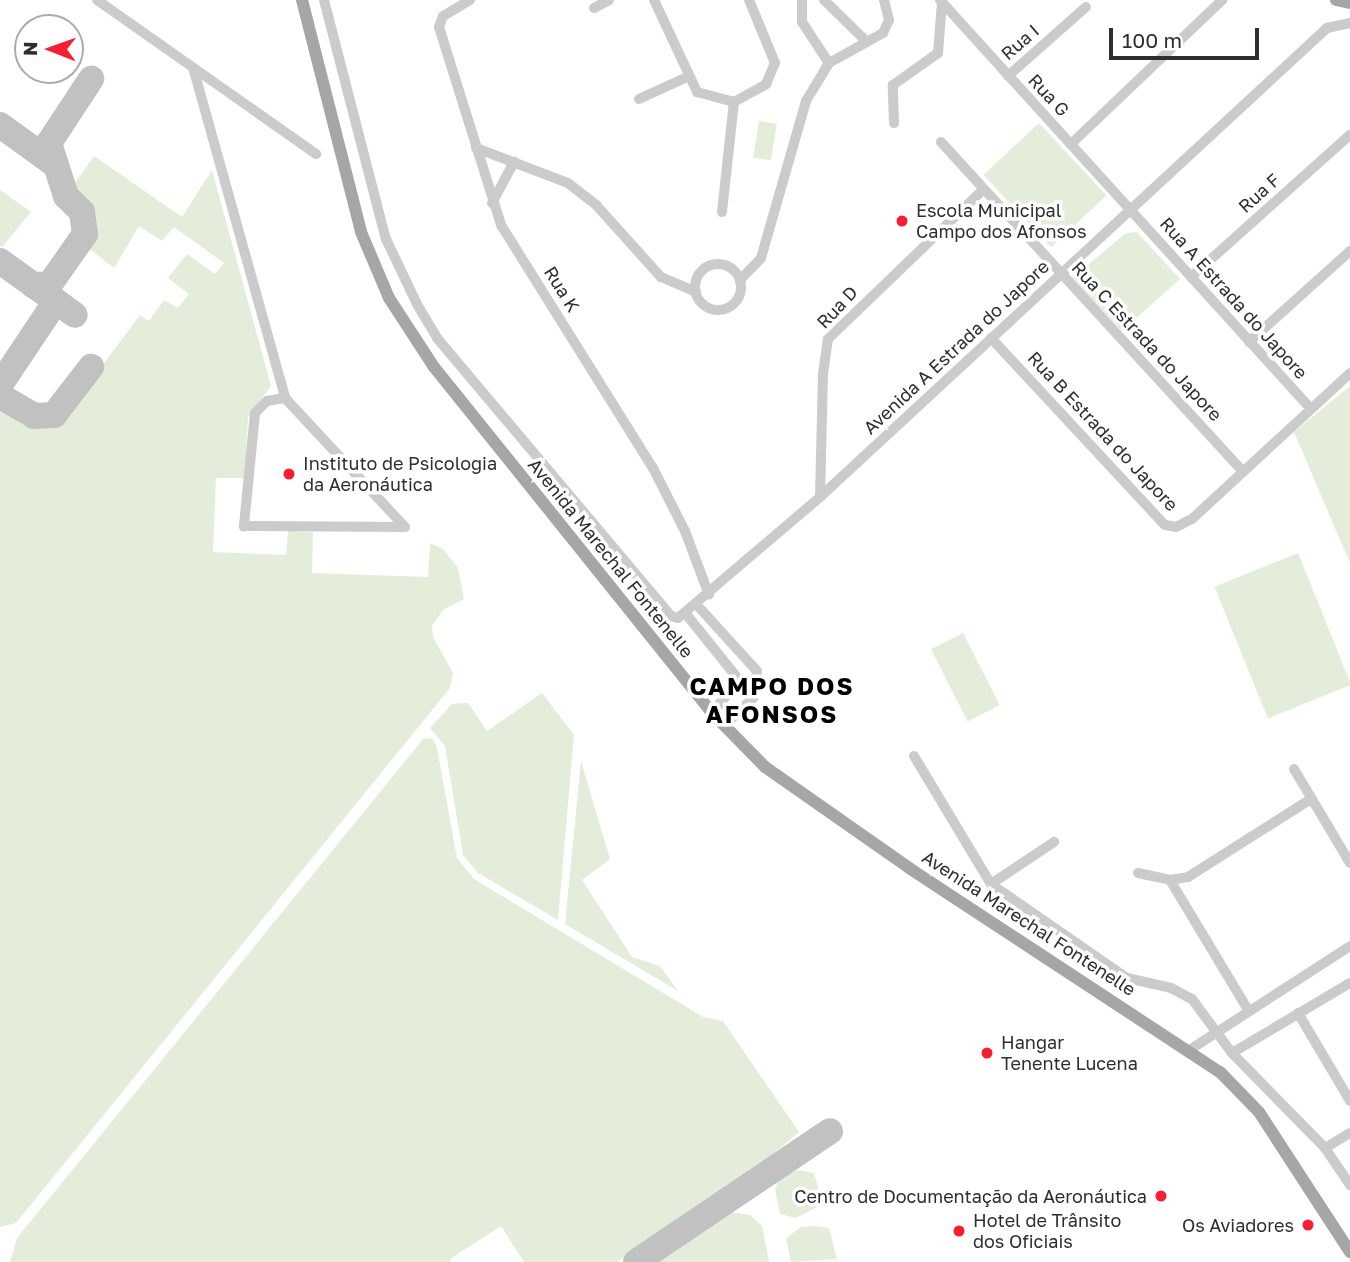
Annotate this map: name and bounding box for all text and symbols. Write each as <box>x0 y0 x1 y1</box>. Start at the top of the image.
north arrow <box>14 14 84 84</box>
scale bar <box>1112 14 1262 58</box>
street label: Rua I <box>997 20 1043 64</box>
text: 100 m <box>1122 27 1182 53</box>
text: N <box>18 41 41 56</box>
street label: Rua G <box>1024 69 1074 121</box>
street label: Rua F <box>1234 169 1284 217</box>
place label: Escola Municipal Campo dos Afonsos <box>916 200 1086 242</box>
marker: Escola Municipal Campo dos Afonsos <box>894 213 910 229</box>
street label: Rua A Estrada do Japore <box>1156 213 1312 383</box>
street label: Avenida A Estrada do Japore <box>859 255 1053 439</box>
street label: Rua C Estrada do Japore <box>1067 257 1227 425</box>
street label: Rua K <box>540 262 584 316</box>
street label: Rua D <box>812 281 862 333</box>
street label: Rua B Estrada do Japore <box>1023 347 1183 515</box>
place label: Instituto de Psicologia da Aeronáutica <box>303 453 497 496</box>
street label: Avenida Marechal Fontenelle <box>524 454 698 662</box>
marker: Instituto de Psicologia da Aeronáutica <box>281 466 297 482</box>
district label: CAMPO DOS AFONSOS <box>691 672 853 728</box>
street label: Avenida Marechal Fontenelle <box>918 846 1140 1000</box>
place label: Hangar Tenente Lucena <box>1001 1032 1138 1074</box>
marker: Hangar Tenente Lucena <box>979 1045 995 1061</box>
place label: Centro de Documentação da Aeronáutica <box>794 1185 1147 1207</box>
marker: Centro de Documentação da Aeronáutica <box>1153 1188 1169 1204</box>
place label: Hotel de Trânsito dos Oficiais <box>973 1210 1121 1252</box>
place label: Os Aviadores <box>1182 1214 1294 1236</box>
marker: Os Aviadores <box>1300 1217 1316 1233</box>
marker: Hotel de Trânsito dos Oficiais <box>951 1223 967 1239</box>

